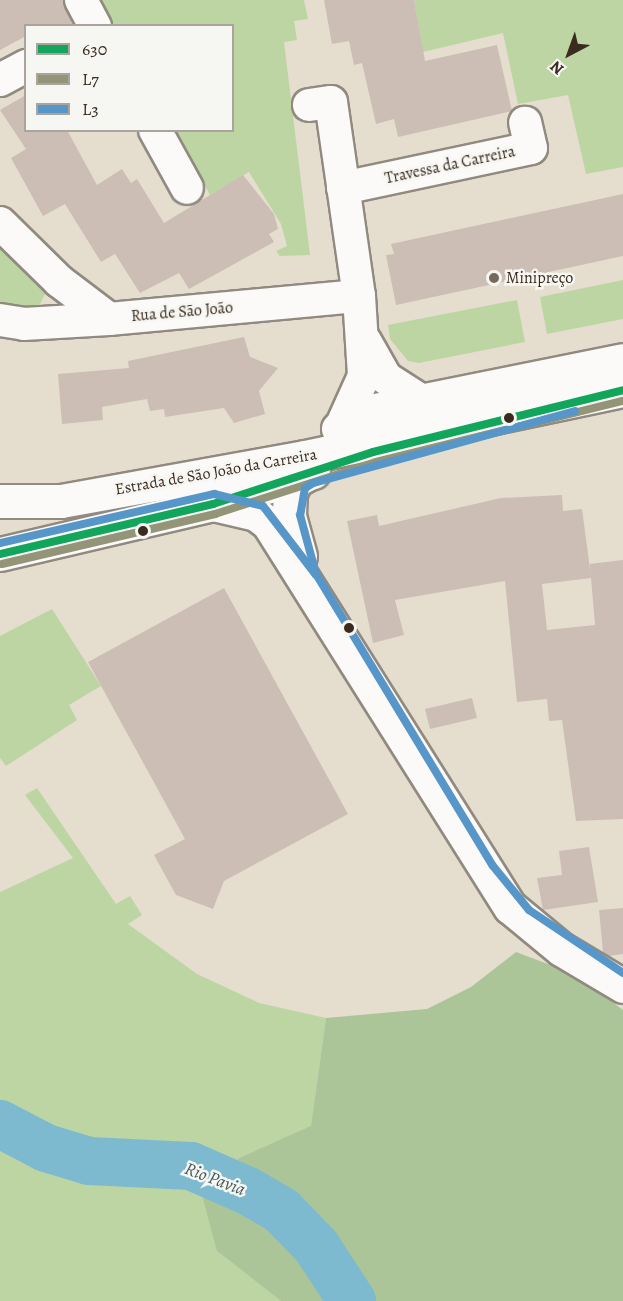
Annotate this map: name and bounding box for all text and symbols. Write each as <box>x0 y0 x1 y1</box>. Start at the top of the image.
legend <box>24 24 234 132</box>
north arrow <box>539 24 599 84</box>
text: 630 <box>82 37 107 61</box>
text: N <box>546 55 569 80</box>
text: L7 <box>82 67 99 91</box>
text: L3 <box>82 97 99 121</box>
street label: Travessa da Carreira <box>383 142 517 188</box>
place label: Minipreço <box>506 268 573 288</box>
marker: Minipreço <box>487 271 501 285</box>
street label: Rua de São João <box>130 298 234 326</box>
unlabelled marker <box>503 412 515 424</box>
street label: Estrada de São João da Carreira <box>114 445 318 499</box>
unlabelled marker <box>137 525 149 537</box>
unlabelled marker <box>343 622 355 634</box>
water label: Rio Pavia <box>182 1158 248 1200</box>

